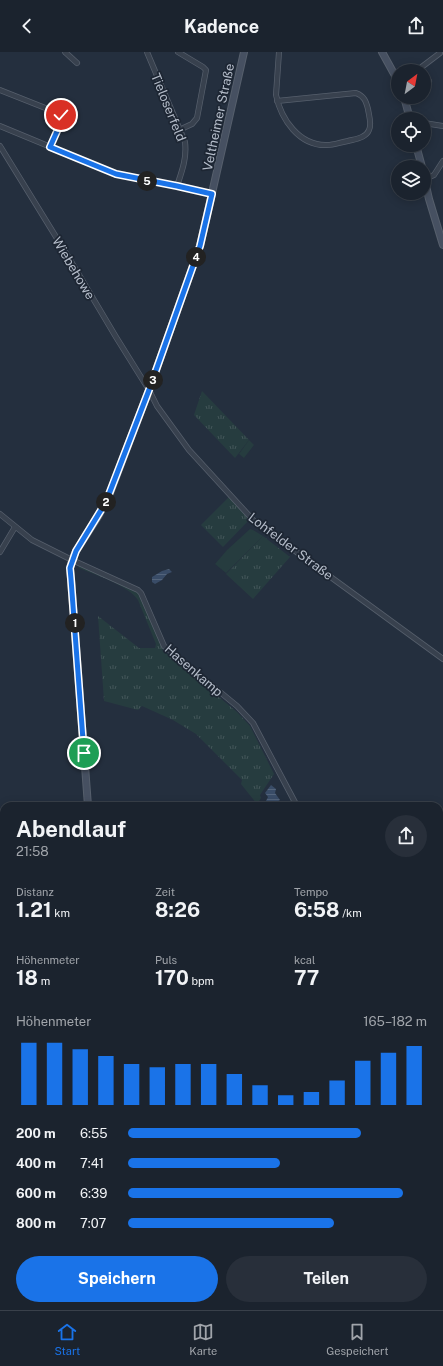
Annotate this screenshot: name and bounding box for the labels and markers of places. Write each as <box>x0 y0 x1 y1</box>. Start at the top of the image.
pin <box>44 98 78 132</box>
pin: 5 <box>137 171 157 191</box>
pin: 4 <box>186 247 206 267</box>
pin: 3 <box>143 370 163 390</box>
pin: 2 <box>96 492 116 512</box>
pin: 1 <box>65 613 85 633</box>
pin <box>67 736 101 770</box>

